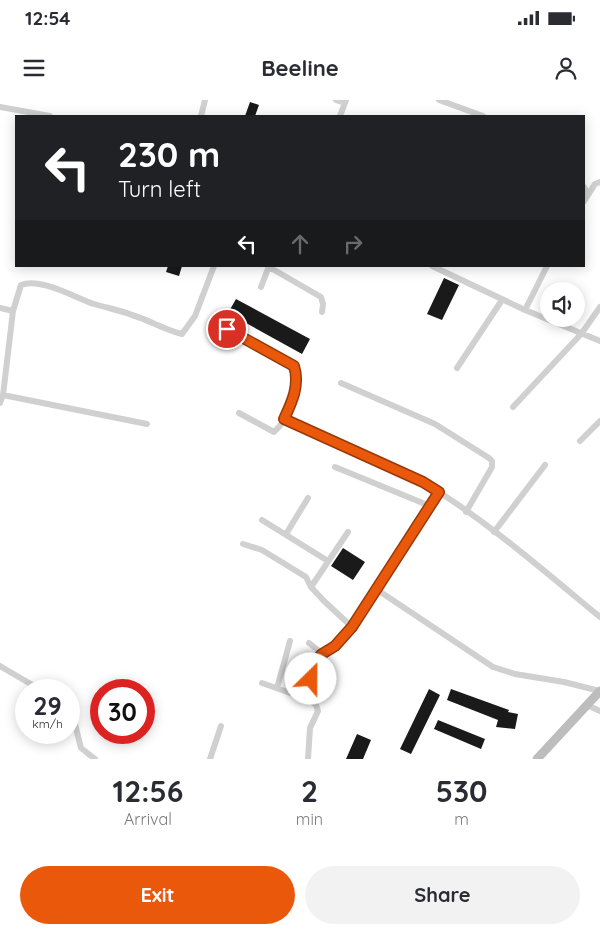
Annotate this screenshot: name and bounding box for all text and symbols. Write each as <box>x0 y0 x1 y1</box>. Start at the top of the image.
text: 12:54 <box>25 6 71 30</box>
icon: menu <box>20 54 48 82</box>
text: Beeline <box>261 54 339 82</box>
icon: person <box>552 54 580 82</box>
text: 230 m <box>118 132 220 176</box>
icon: left <box>35 135 100 200</box>
text: Turn left <box>118 175 201 203</box>
icon: left <box>233 230 261 258</box>
icon: ahead <box>286 230 314 258</box>
icon: right <box>339 230 367 258</box>
map controls <box>540 282 585 327</box>
button: sound <box>540 282 585 327</box>
pin <box>206 308 248 350</box>
icon: arrive <box>213 315 241 343</box>
position arrow <box>284 652 336 704</box>
speed limit sign: 30 <box>90 679 155 744</box>
text: 29 <box>33 690 62 721</box>
text: km/h <box>32 716 63 731</box>
text: 12:56 <box>113 772 183 810</box>
text: 2 <box>301 772 318 810</box>
text: 530 <box>436 772 487 810</box>
text: Arrival <box>124 809 172 829</box>
text: min <box>296 809 323 829</box>
text: m <box>454 809 469 829</box>
button: Exit <box>20 866 295 924</box>
button: Share <box>305 866 580 924</box>

